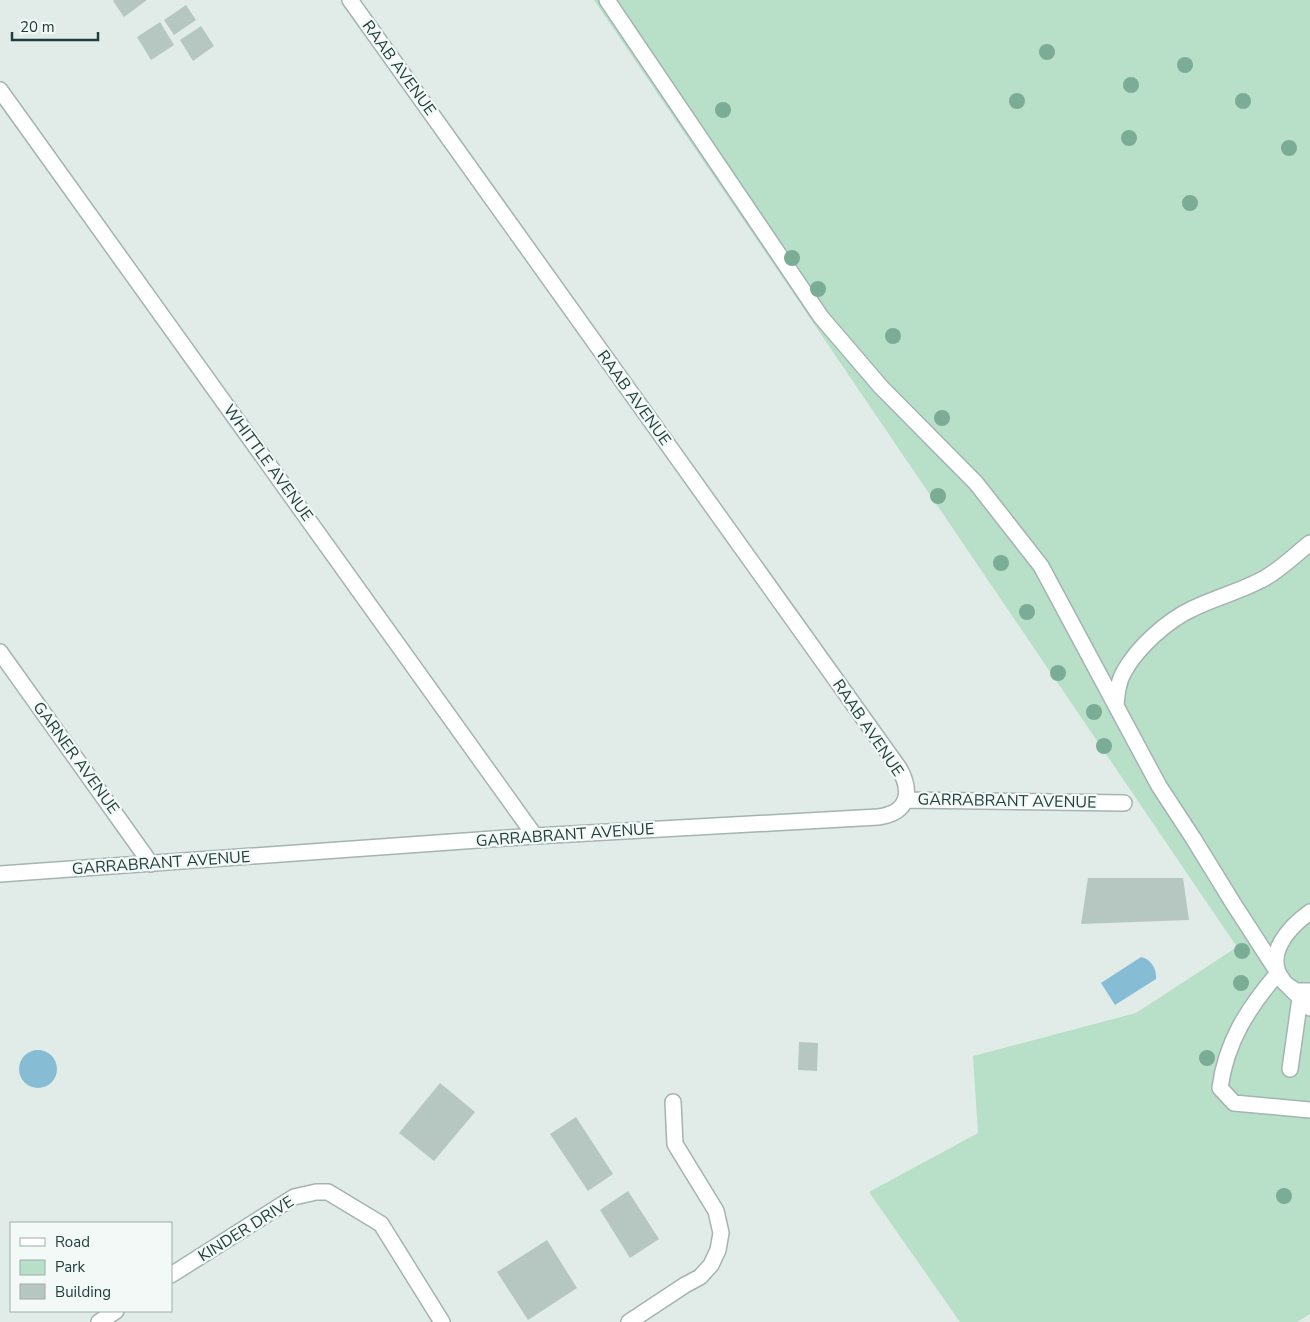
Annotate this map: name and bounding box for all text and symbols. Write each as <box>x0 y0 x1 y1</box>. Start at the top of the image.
scale bar <box>12 10 99 42</box>
street label: RAAB AVENUE <box>357 16 441 120</box>
text: 20 m <box>20 17 55 37</box>
street label: RAAB AVENUE <box>592 346 676 450</box>
street label: WHITTLE AVENUE <box>218 400 318 526</box>
street label: RAAB AVENUE <box>827 675 909 781</box>
street label: GARNER AVENUE <box>28 697 124 819</box>
street label: GARRABRANT AVENUE <box>917 788 1097 814</box>
street label: GARRABRANT AVENUE <box>475 818 655 852</box>
street label: GARRABRANT AVENUE <box>71 846 251 880</box>
street label: KINDER DRIVE <box>194 1191 298 1267</box>
legend <box>10 1222 172 1312</box>
text: Road <box>55 1232 90 1252</box>
text: Park <box>55 1257 85 1277</box>
text: Building <box>55 1282 111 1302</box>

